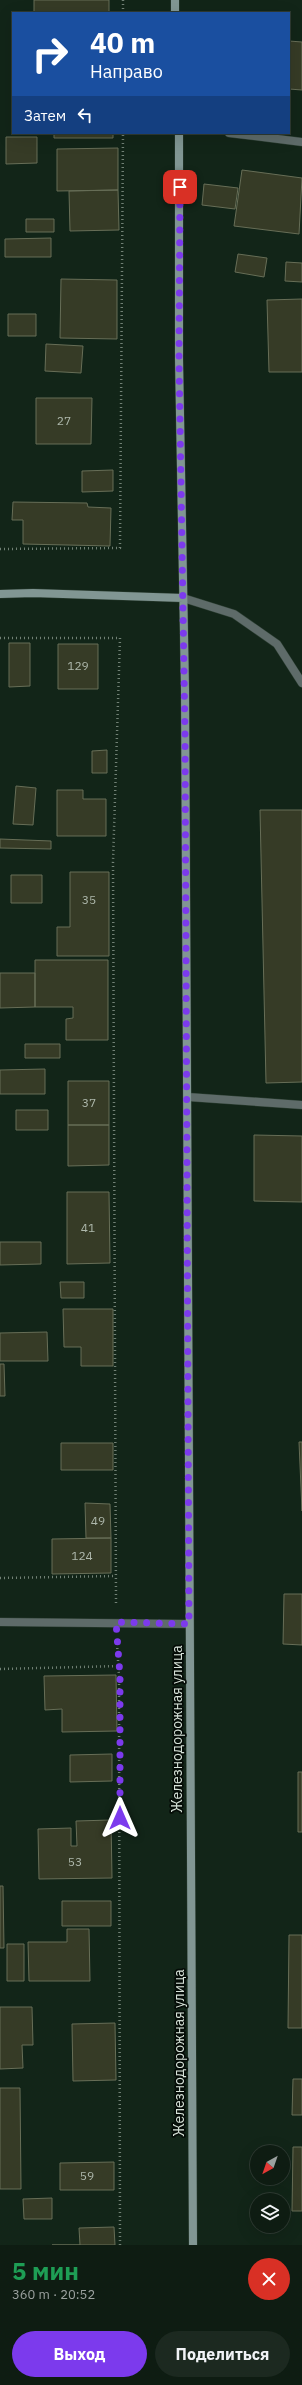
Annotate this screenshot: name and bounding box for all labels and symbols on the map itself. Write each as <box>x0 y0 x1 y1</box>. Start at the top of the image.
pin <box>163 170 197 204</box>
house number: 27 <box>57 413 71 428</box>
house number: 129 <box>67 658 89 673</box>
house number: 35 <box>82 892 96 907</box>
house number: 37 <box>82 1095 96 1110</box>
house number: 41 <box>81 1220 95 1235</box>
house number: 49 <box>91 1513 105 1528</box>
house number: 124 <box>71 1548 93 1563</box>
street label: Железнодорожная улица <box>168 1645 186 1813</box>
position arrow <box>99 1797 141 1839</box>
house number: 53 <box>68 1854 82 1869</box>
street label: Железнодорожная улица <box>170 1969 188 2137</box>
north arrow <box>250 2145 290 2185</box>
house number: 59 <box>80 2168 94 2183</box>

